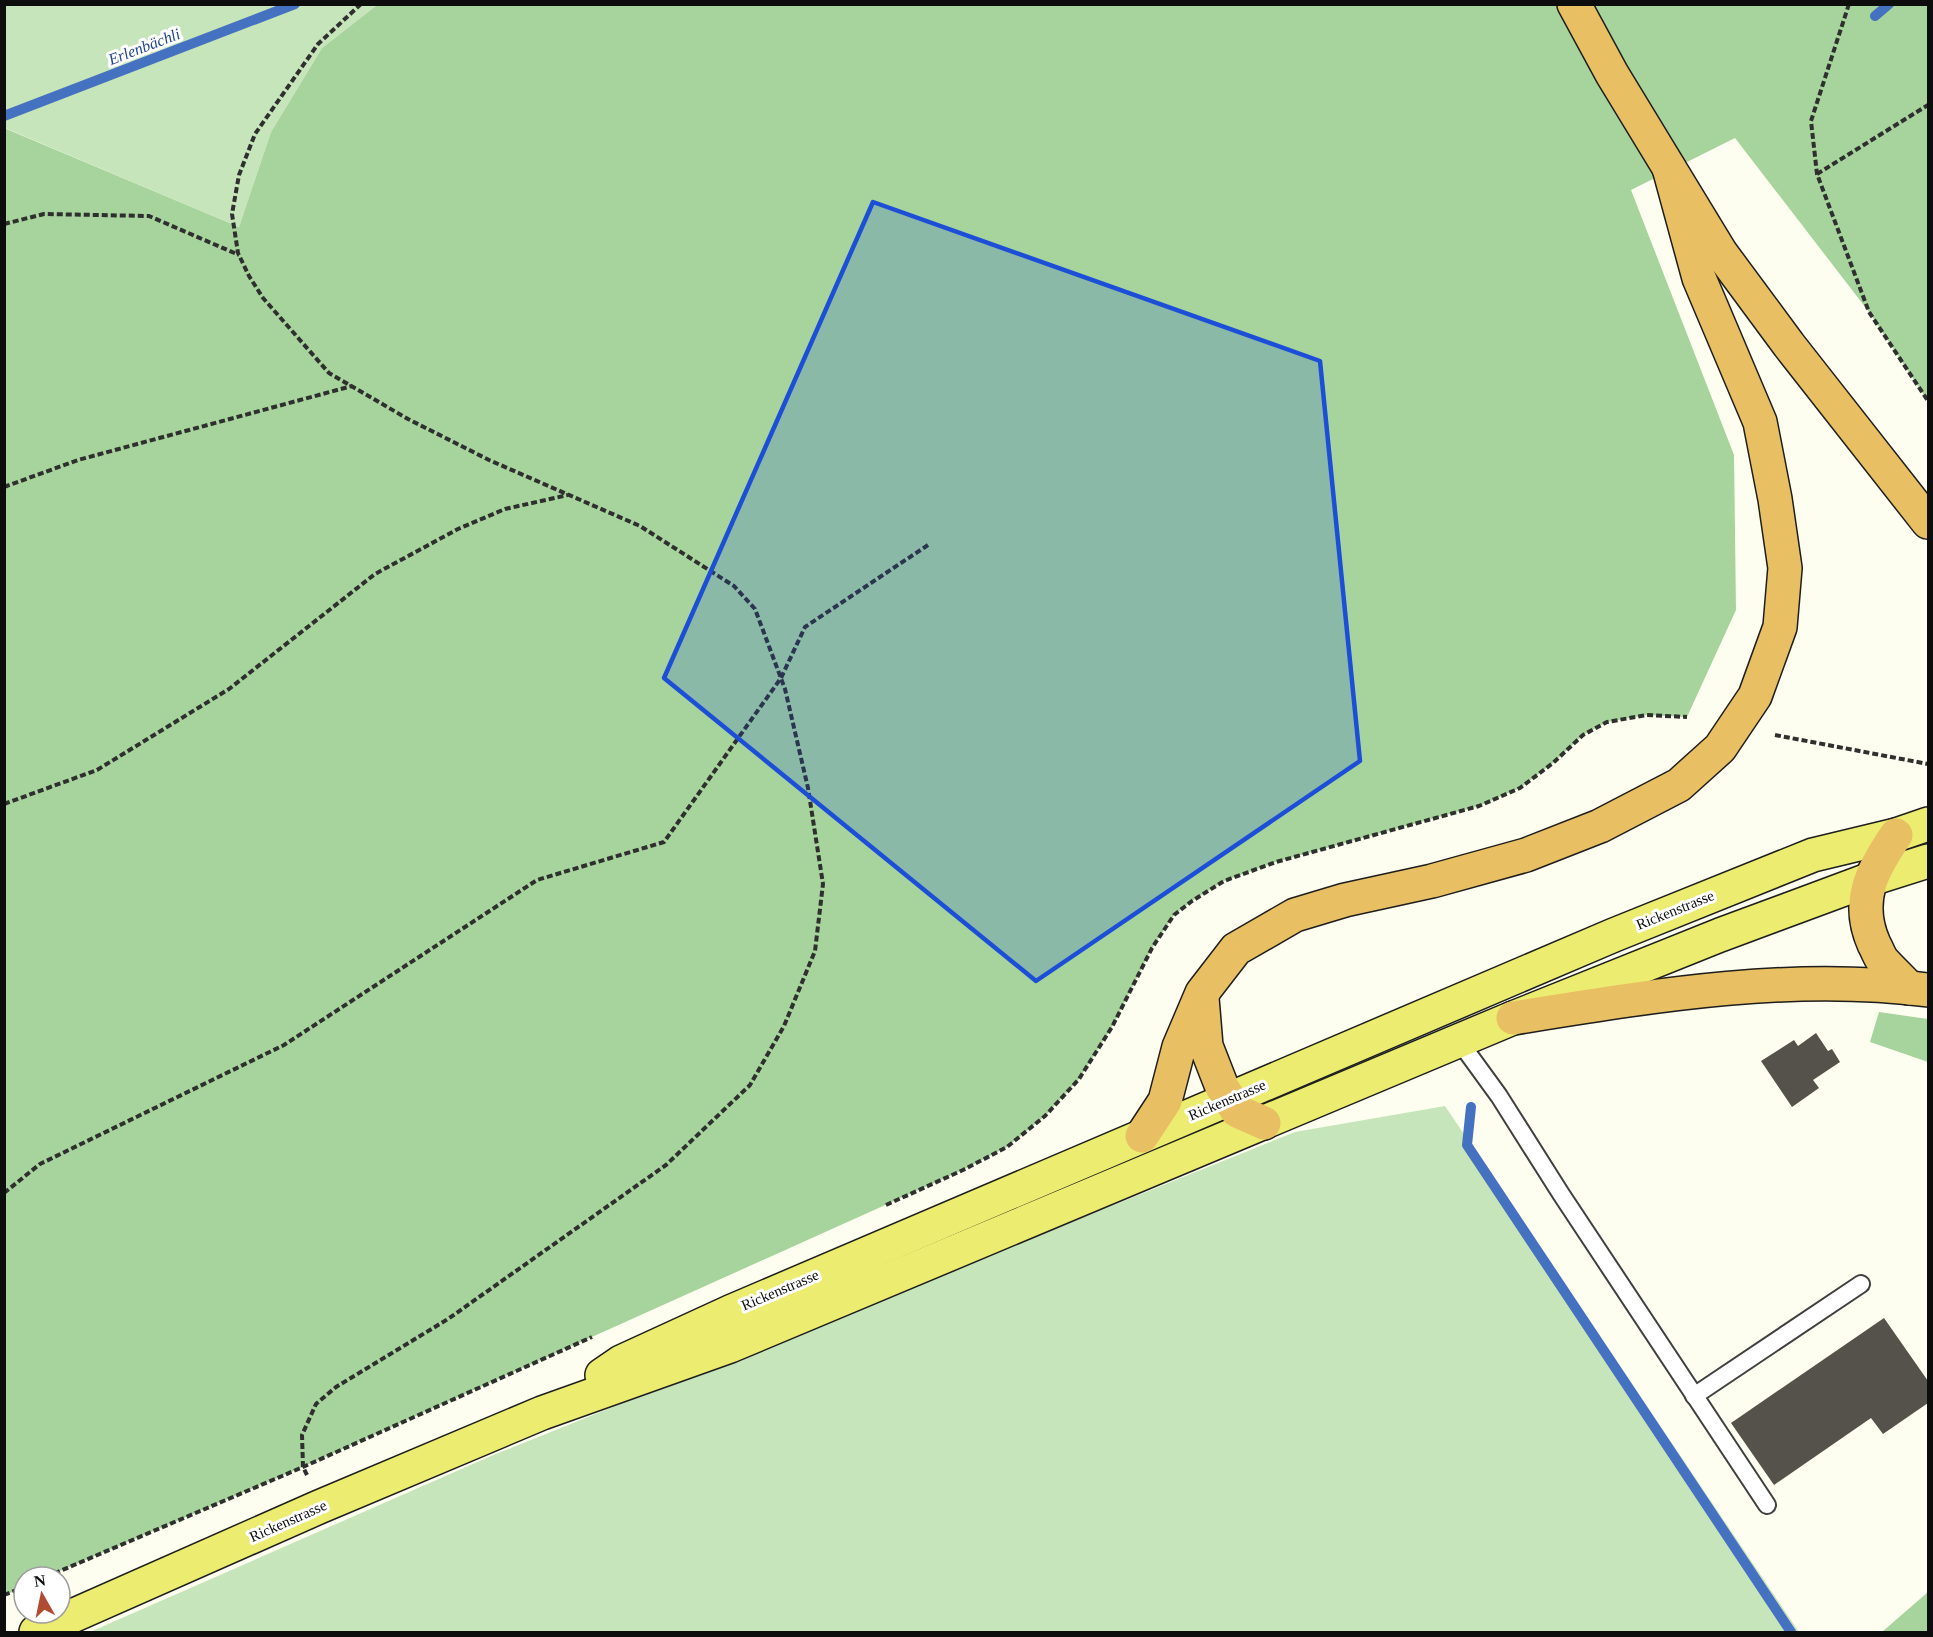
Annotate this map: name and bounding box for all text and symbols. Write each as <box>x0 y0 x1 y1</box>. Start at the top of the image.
water label: Erlenbächli <box>105 25 182 68</box>
street label: Rickenstrasse <box>1634 887 1717 933</box>
street label: Rickenstrasse <box>1186 1076 1268 1123</box>
street label: Rickenstrasse <box>739 1266 821 1313</box>
street label: Rickenstrasse <box>247 1497 329 1545</box>
north arrow <box>12 1565 72 1625</box>
text: N <box>33 1571 47 1590</box>

